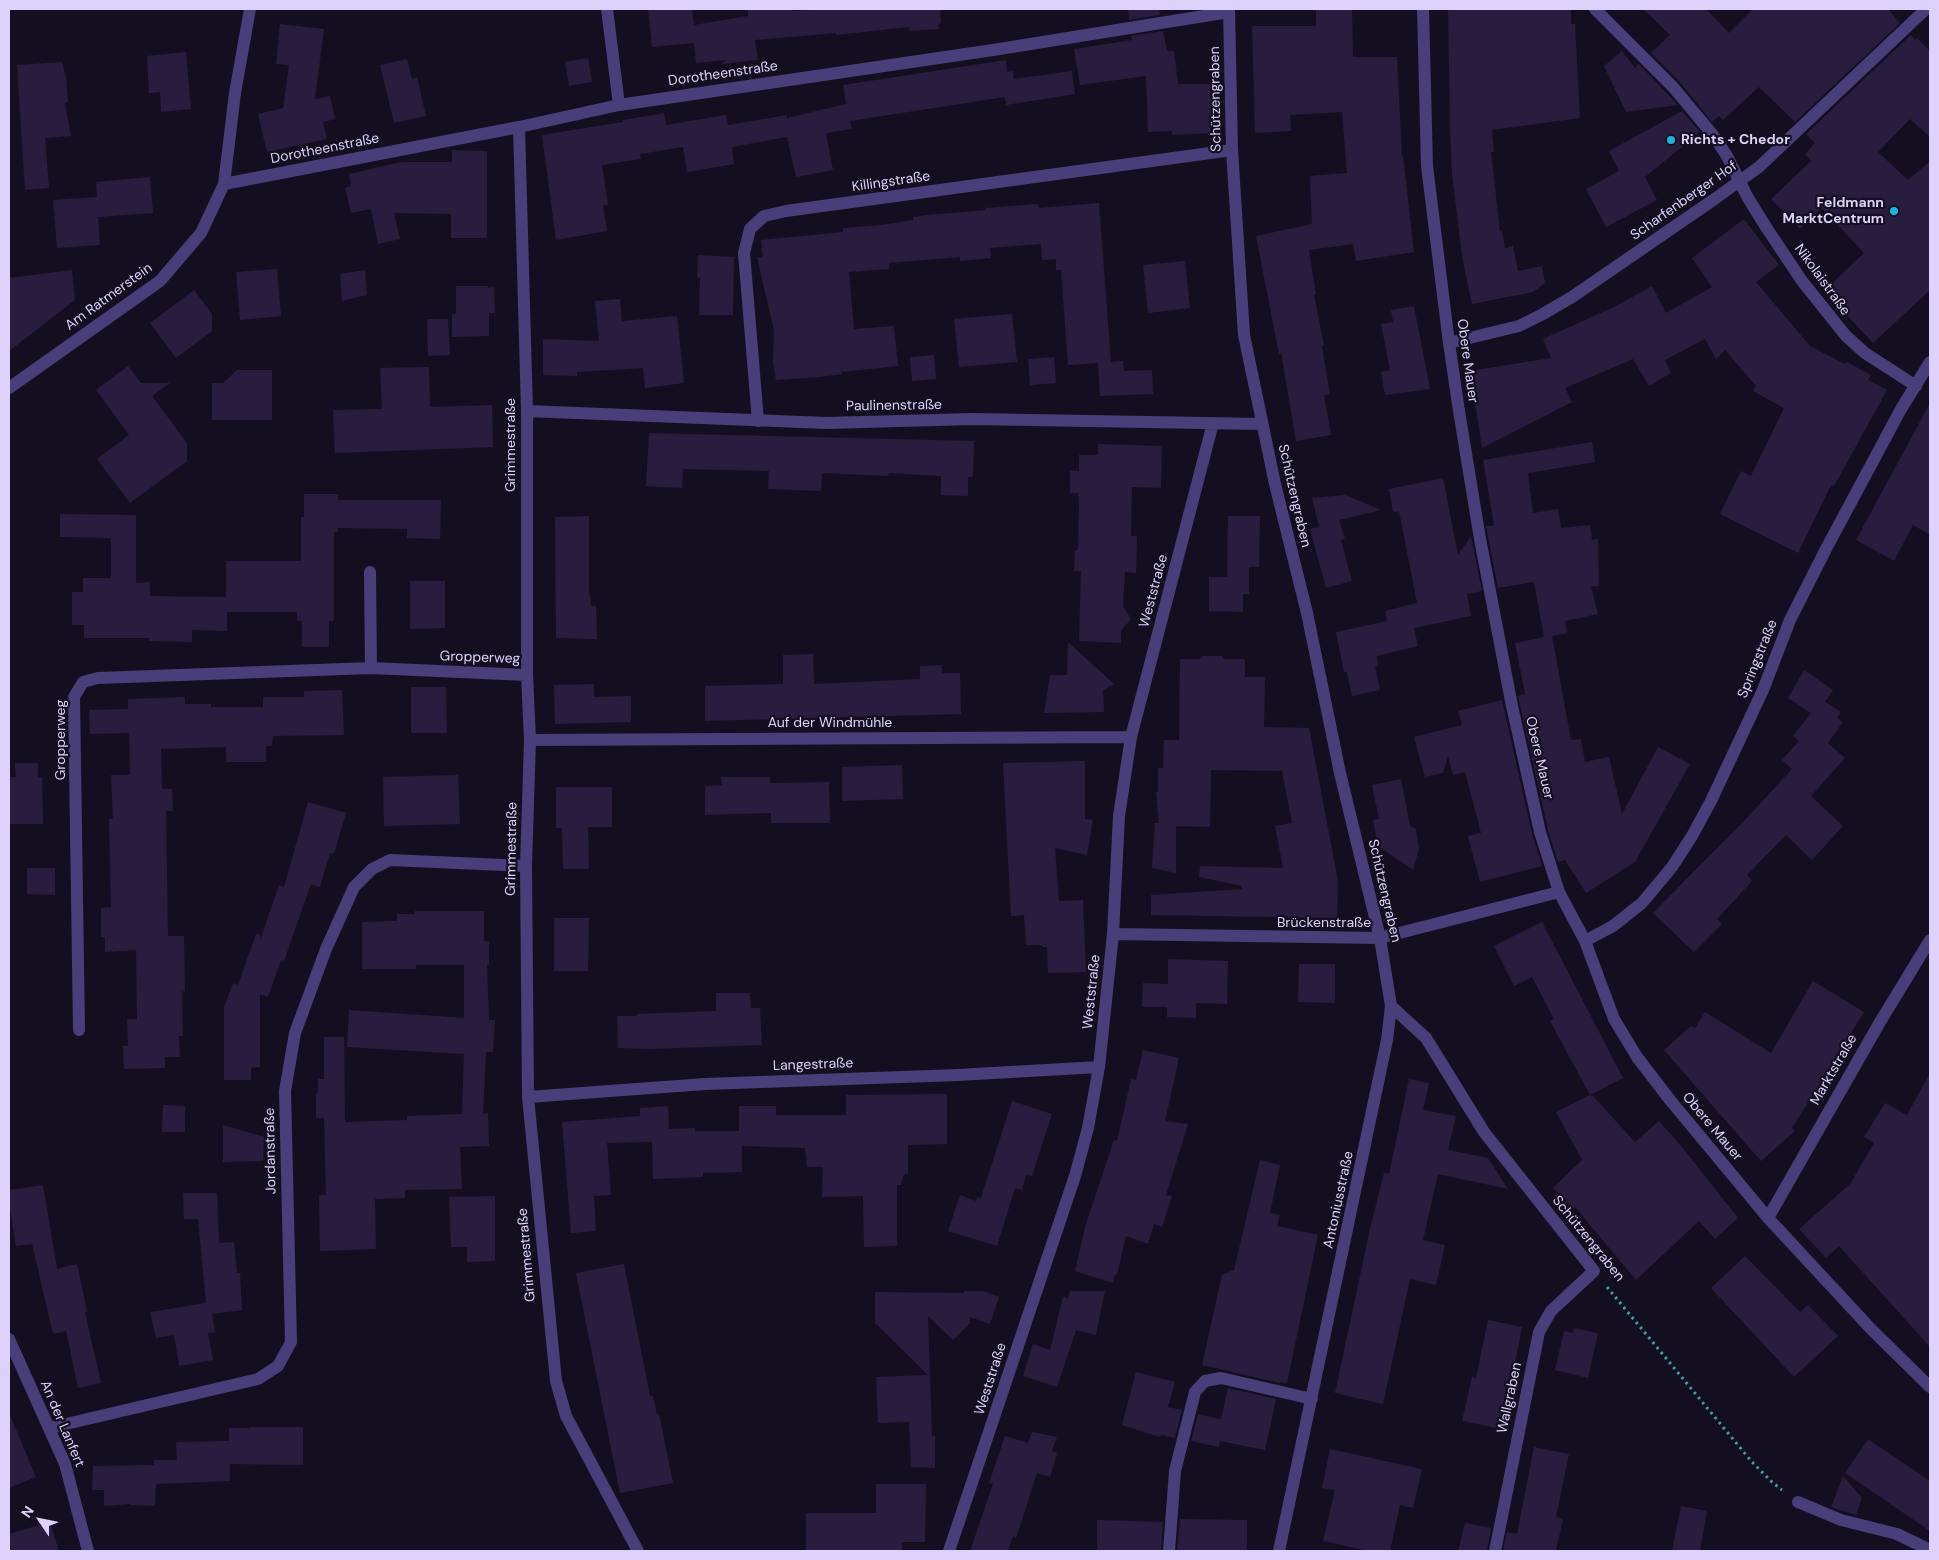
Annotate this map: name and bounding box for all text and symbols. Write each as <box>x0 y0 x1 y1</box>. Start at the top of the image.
street label: Schützengraben <box>1207 46 1225 152</box>
street label: Dorotheenstraße <box>667 58 779 90</box>
street label: Dorotheenstraße <box>269 130 381 168</box>
place label: Richts + Chedor <box>1681 132 1790 148</box>
marker: Richts + Chedor <box>1665 134 1677 146</box>
street label: Scharfenberger Hof <box>1628 158 1740 244</box>
street label: Killingstraße <box>851 168 931 196</box>
place label: Feldmann MarktCentrum <box>1783 195 1884 228</box>
marker: Feldmann MarktCentrum <box>1888 205 1900 217</box>
street label: Nikolaistraße <box>1791 241 1853 319</box>
street label: Am Ratmerstein <box>62 260 156 334</box>
street label: Obere Mauer <box>1453 318 1481 404</box>
street label: Paulinenstraße <box>846 397 942 415</box>
street label: Grimmestraße <box>503 398 519 492</box>
street label: Schützengraben <box>1274 443 1314 549</box>
street label: Weststraße <box>1136 553 1172 629</box>
street label: Springstraße <box>1735 617 1781 701</box>
street label: Gropperweg <box>439 648 521 668</box>
street label: Gropperweg <box>53 700 69 780</box>
street label: Auf der Windmühle <box>768 715 892 731</box>
street label: Obere Mauer <box>1521 715 1557 801</box>
street label: Grimmestraße <box>503 802 521 896</box>
street label: Schützengraben <box>1364 838 1404 944</box>
street label: Brückenstraße <box>1277 915 1371 931</box>
street label: Weststraße <box>1080 954 1104 1030</box>
street label: Marktstraße <box>1807 1032 1861 1108</box>
street label: Langestraße <box>772 1055 854 1075</box>
street label: Obere Mauer <box>1678 1089 1746 1165</box>
street label: Jordanstraße <box>262 1108 280 1194</box>
street label: Antoniusstraße <box>1320 1150 1358 1250</box>
street label: Schützengraben <box>1548 1193 1628 1285</box>
street label: Grimmestraße <box>515 1207 539 1303</box>
street label: Weststraße <box>971 1341 1011 1417</box>
street label: Wallgraben <box>1494 1361 1526 1435</box>
street label: An der Lanfert <box>36 1378 88 1470</box>
north arrow <box>15 1495 65 1545</box>
text: N <box>17 1502 38 1521</box>

